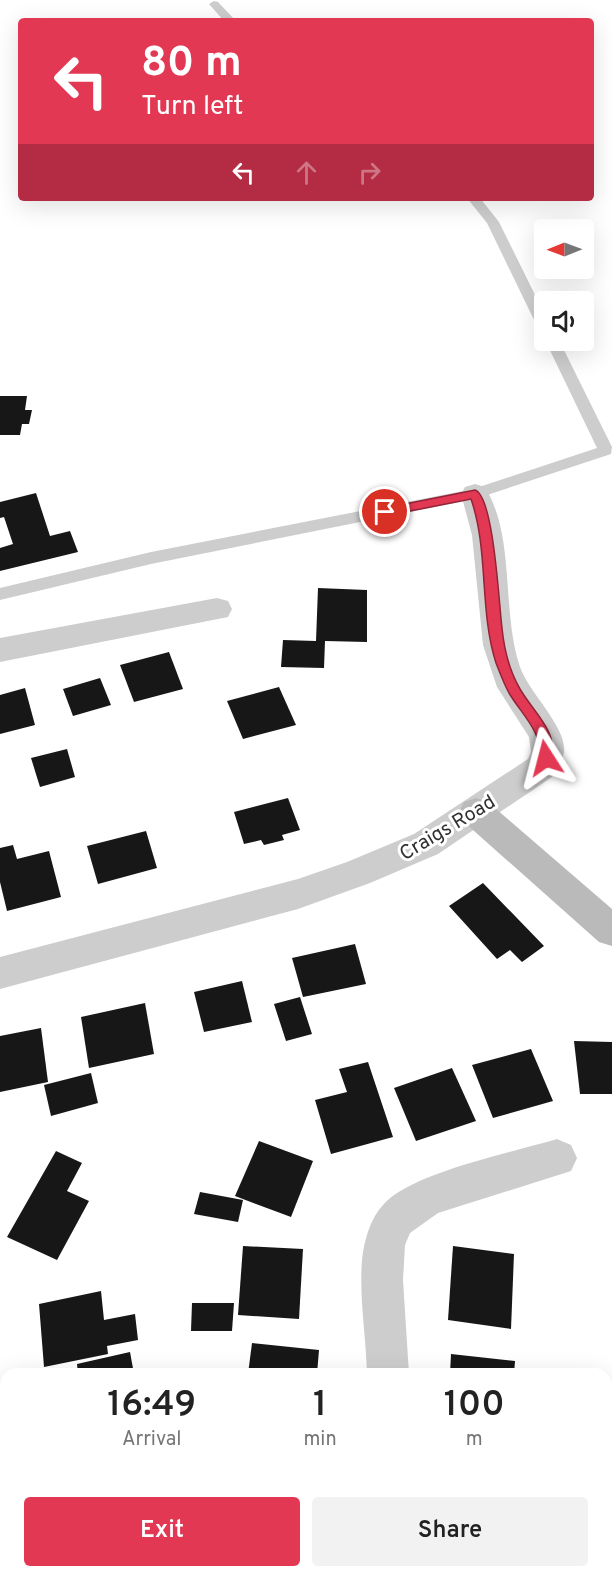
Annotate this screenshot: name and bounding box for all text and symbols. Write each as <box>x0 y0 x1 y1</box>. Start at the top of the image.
text: 80 m <box>141 38 242 91</box>
icon: left <box>42 42 120 120</box>
text: Turn left <box>141 90 243 124</box>
icon: left <box>227 156 260 189</box>
icon: ahead <box>290 156 323 189</box>
icon: right <box>353 156 386 189</box>
north arrow <box>534 219 594 279</box>
map controls <box>534 219 594 351</box>
button: sound <box>534 291 594 351</box>
pin <box>359 486 410 537</box>
icon: arrive <box>368 495 401 528</box>
position arrow <box>514 726 578 790</box>
street label: Craigs Road <box>395 790 501 868</box>
text: 16:49 <box>107 1383 196 1429</box>
text: 1 <box>313 1383 327 1429</box>
text: 100 <box>444 1383 505 1429</box>
text: Arrival <box>122 1427 182 1453</box>
text: min <box>303 1427 337 1453</box>
text: m <box>466 1427 483 1453</box>
button: Exit <box>24 1497 300 1566</box>
button: Share <box>312 1497 588 1566</box>

